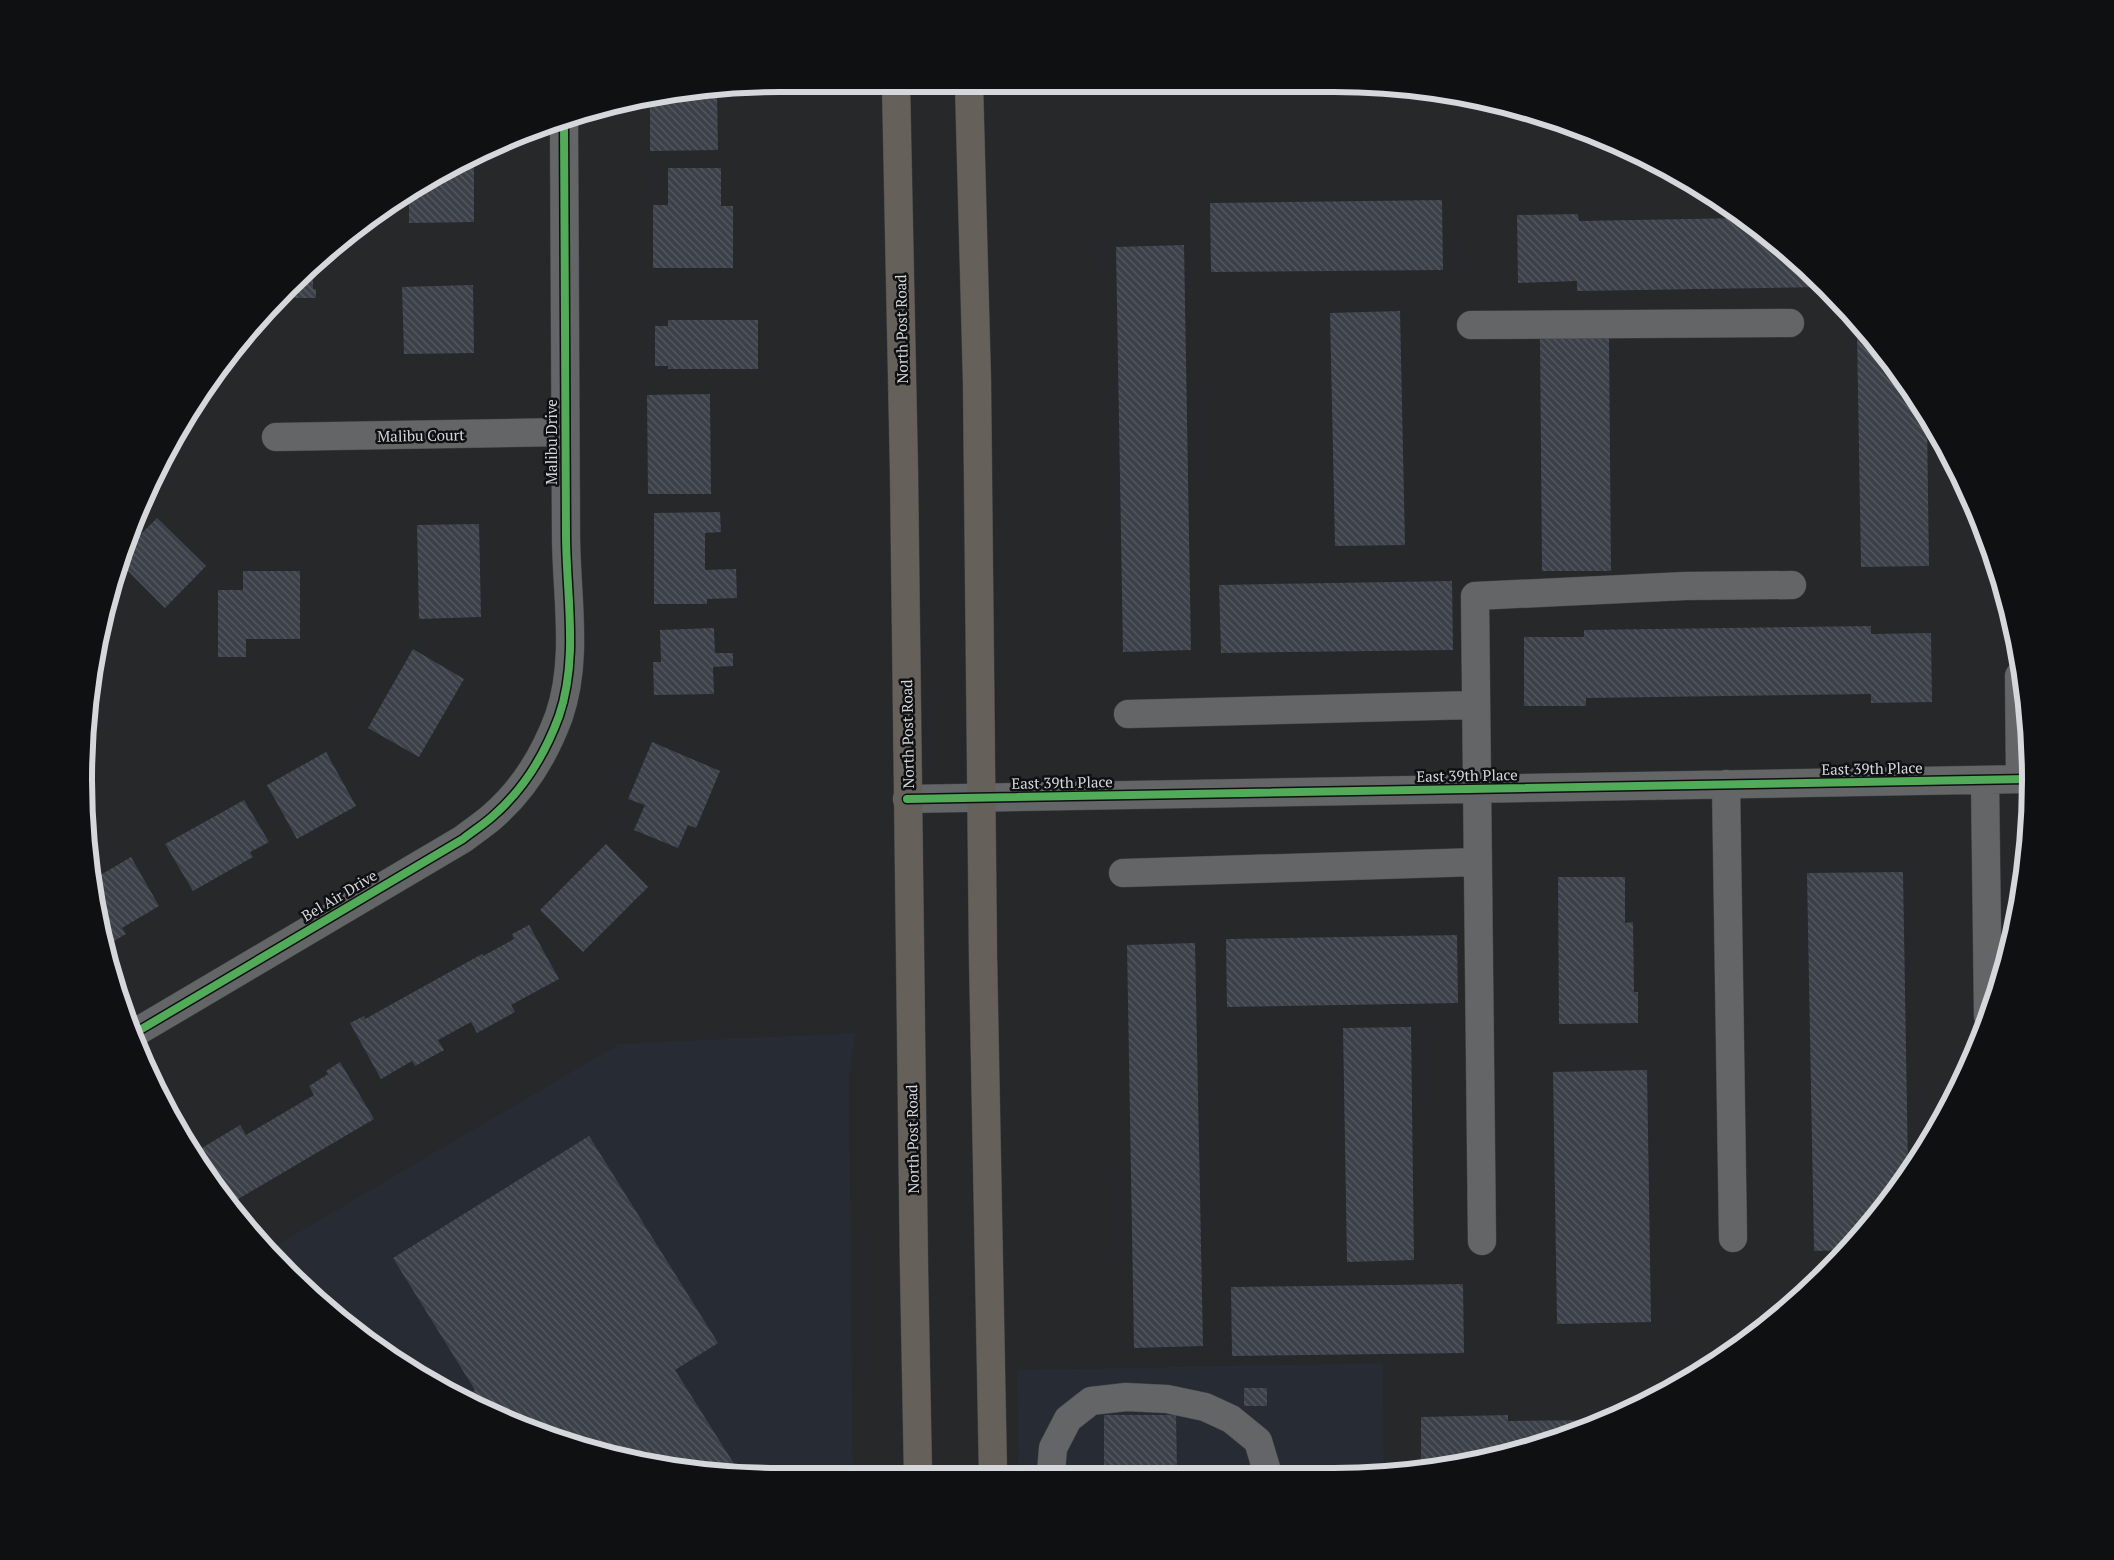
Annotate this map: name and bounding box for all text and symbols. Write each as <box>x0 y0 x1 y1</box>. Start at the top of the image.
street label: North Post Road <box>890 274 912 384</box>
street label: Malibu Drive <box>541 399 561 485</box>
street label: Malibu Court <box>377 424 465 446</box>
street label: North Post Road <box>896 679 918 789</box>
street label: East 39th Place <box>1821 757 1923 779</box>
street label: East 39th Place <box>1416 764 1518 786</box>
street label: East 39th Place <box>1011 771 1113 793</box>
street label: Bel Air Drive <box>298 865 380 925</box>
street label: North Post Road <box>901 1084 923 1194</box>

